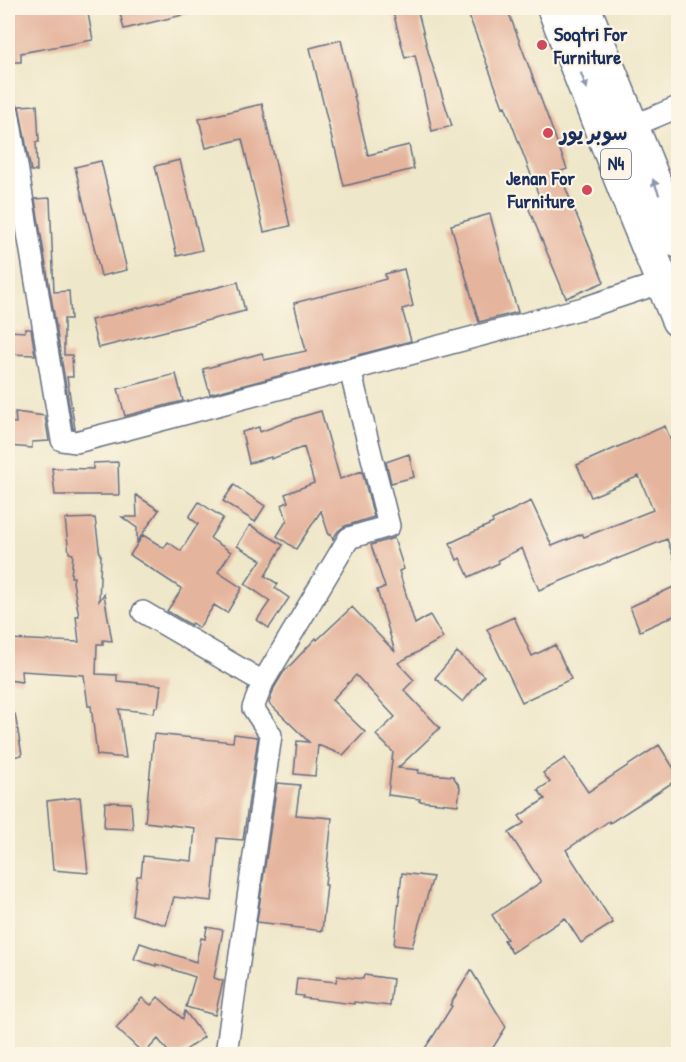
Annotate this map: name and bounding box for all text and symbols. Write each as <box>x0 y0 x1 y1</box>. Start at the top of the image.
place label: Soqtri For Furniture <box>553 20 628 70</box>
marker: Soqtri For Furniture <box>535 38 549 52</box>
one-way arrow <box>579 73 589 91</box>
place label: سوبر يور <box>558 119 627 146</box>
marker: سوبر يور <box>541 126 555 140</box>
road number: N4 <box>601 149 631 179</box>
place label: Jenan For Furniture <box>506 164 575 214</box>
one-way arrow <box>651 178 660 196</box>
marker: Jenan For Furniture <box>580 183 594 197</box>

